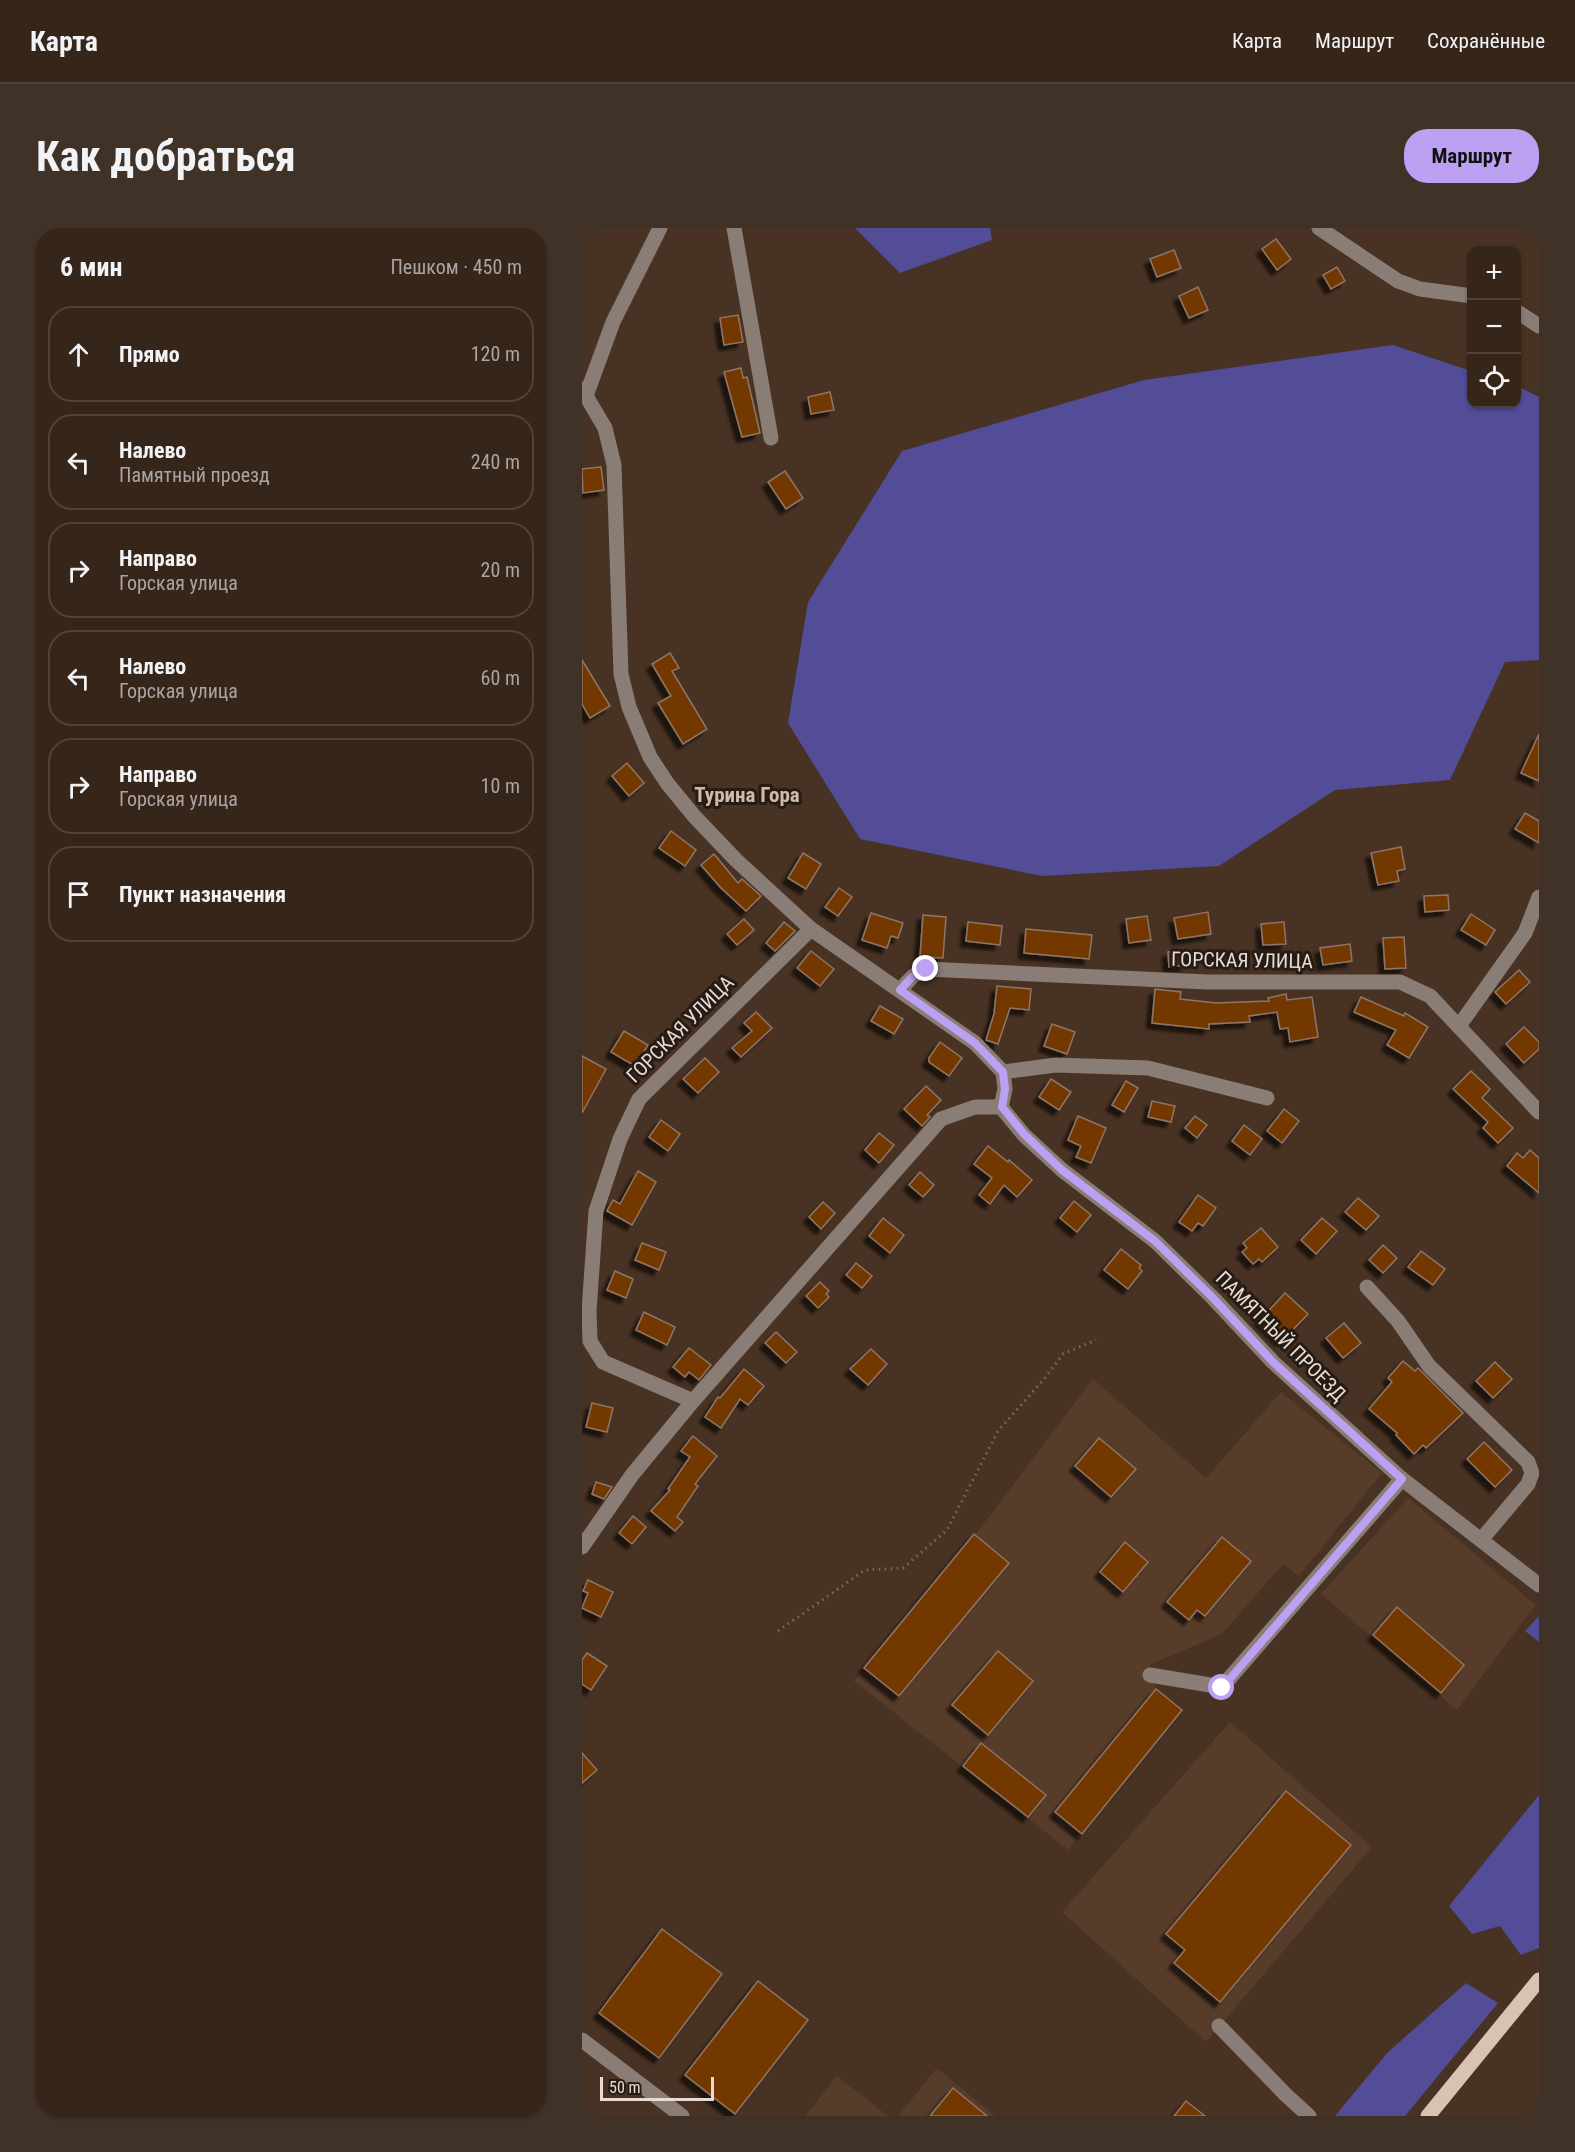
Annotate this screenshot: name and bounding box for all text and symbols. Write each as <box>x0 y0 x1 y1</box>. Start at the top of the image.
text: Карта <box>30 25 98 58</box>
text: Карта <box>1232 29 1282 53</box>
text: Маршрут <box>1315 29 1394 53</box>
text: Сохранённые <box>1427 29 1545 53</box>
button: Маршрут <box>1404 129 1539 183</box>
text: Как добраться <box>36 132 296 181</box>
map controls <box>1467 246 1521 408</box>
button: + <box>1467 246 1521 300</box>
text: 6 мин <box>60 252 122 282</box>
text: Пешком · 450 m <box>390 255 522 279</box>
button: − <box>1467 300 1521 354</box>
icon: ahead <box>62 338 95 371</box>
text: Прямо <box>119 342 180 367</box>
text: 120 m <box>471 342 520 366</box>
button: locate <box>1467 354 1521 408</box>
text: Налево <box>119 438 186 463</box>
icon: left <box>62 446 95 479</box>
text: 240 m <box>471 450 520 474</box>
text: Памятный проезд <box>119 463 270 487</box>
text: Направо <box>119 546 197 571</box>
icon: right <box>62 554 95 587</box>
text: 20 m <box>481 558 520 582</box>
text: Горская улица <box>119 571 238 595</box>
text: Налево <box>119 654 186 679</box>
icon: left <box>62 662 95 695</box>
text: 60 m <box>481 666 520 690</box>
text: Горская улица <box>119 679 238 703</box>
text: Направо <box>119 762 197 787</box>
icon: right <box>62 770 95 803</box>
text: 10 m <box>481 774 520 798</box>
district label: Турина Гора <box>694 783 800 807</box>
text: Горская улица <box>119 787 238 811</box>
icon: arrive <box>62 878 95 911</box>
text: Пункт назначения <box>119 882 286 907</box>
street label: ГОРСКАЯ УЛИЦА <box>1171 947 1314 973</box>
route end <box>912 955 938 981</box>
street label: ГОРСКАЯ УЛИЦА <box>621 970 739 1088</box>
street label: ПАМЯТНЫЙ ПРОЕЗД <box>1211 1266 1351 1406</box>
route start <box>1208 1674 1234 1700</box>
scale bar <box>600 2074 714 2102</box>
text: 50 m <box>609 2078 641 2097</box>

